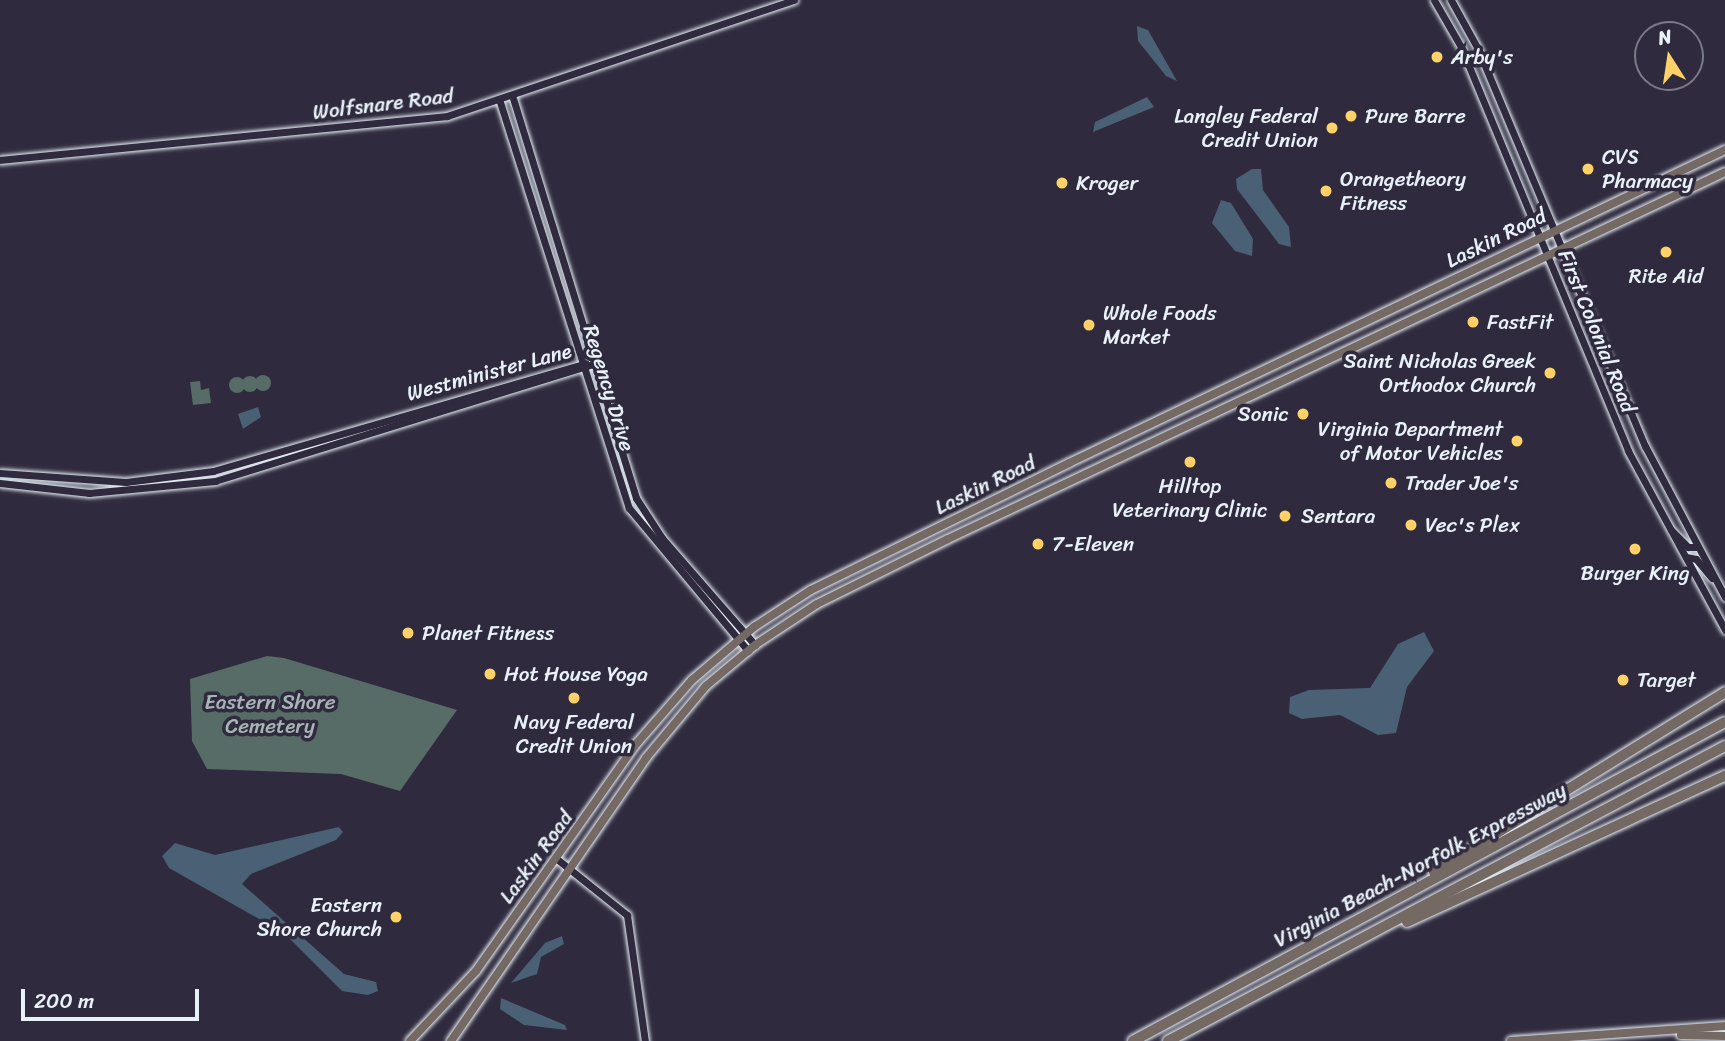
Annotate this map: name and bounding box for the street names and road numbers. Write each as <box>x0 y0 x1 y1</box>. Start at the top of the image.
street label: Wolfsnare Road <box>311 83 455 125</box>
street label: Laskin Road <box>1442 203 1550 273</box>
street label: First Colonial Road <box>1553 246 1641 416</box>
street label: Regency Drive <box>578 322 640 454</box>
street label: Westminister Lane <box>404 338 574 406</box>
street label: Laskin Road <box>931 450 1039 520</box>
street label: Virginia Beach-Norfolk Expressway <box>1270 777 1570 953</box>
street label: Laskin Road <box>494 806 578 908</box>

